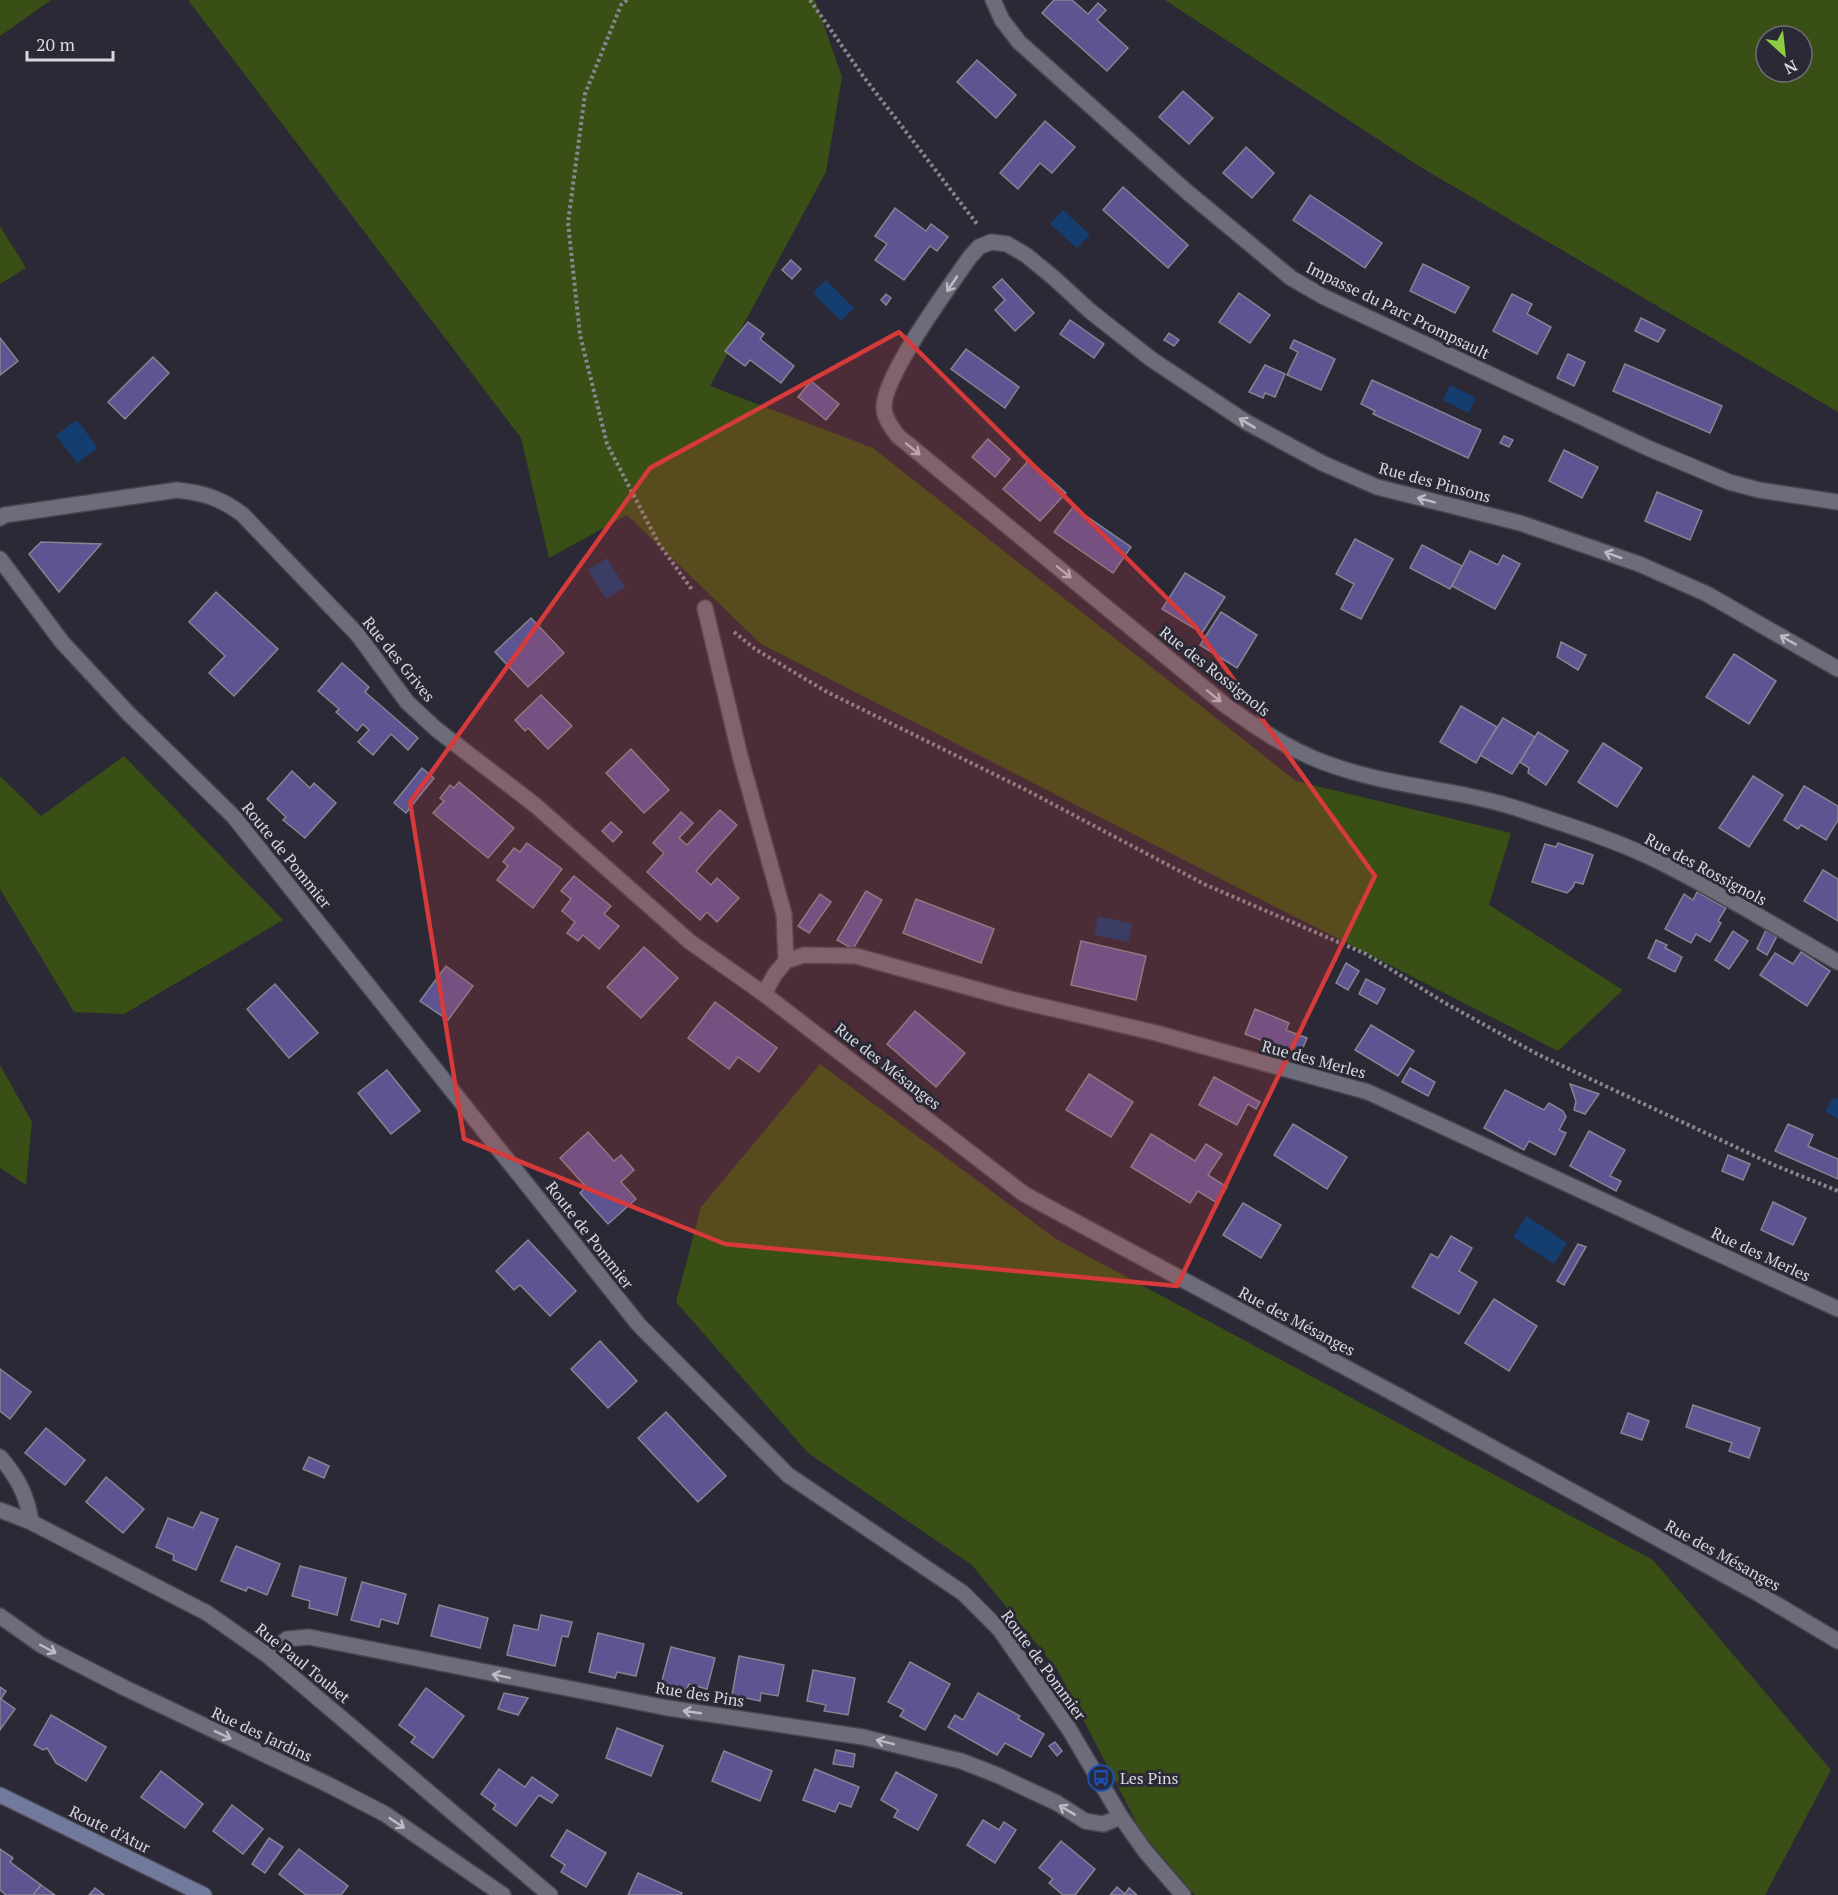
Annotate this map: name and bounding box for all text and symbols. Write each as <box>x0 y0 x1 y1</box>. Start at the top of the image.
scale bar <box>27 24 112 62</box>
north arrow <box>1754 24 1814 84</box>
text: 20 m <box>36 32 76 56</box>
text: N <box>1780 55 1801 80</box>
street label: Impasse du Parc Prompsault <box>1303 256 1494 364</box>
one-way arrow <box>946 275 958 291</box>
one-way arrow <box>1239 416 1256 429</box>
one-way arrow <box>905 442 921 455</box>
street label: Rue des Pinsons <box>1377 456 1494 508</box>
one-way arrow <box>1417 494 1436 505</box>
one-way arrow <box>1604 548 1622 559</box>
one-way arrow <box>1056 566 1072 579</box>
street label: Rue des Grives <box>358 612 440 706</box>
street label: Rue des Rossignols <box>1155 621 1275 721</box>
one-way arrow <box>1779 633 1796 645</box>
one-way arrow <box>1206 690 1222 703</box>
street label: Route de Pommier <box>237 797 337 914</box>
street label: Rue des Rossignols <box>1641 828 1771 910</box>
street label: Rue des Mésanges <box>830 1018 946 1114</box>
street label: Rue des Merles <box>1260 1035 1369 1083</box>
street label: Route de Pommier <box>541 1177 640 1294</box>
street label: Rue des Merles <box>1708 1221 1814 1287</box>
street label: Rue des Mésanges <box>1235 1281 1359 1361</box>
street label: Rue des Mésanges <box>1661 1514 1785 1596</box>
street label: Route de Pommier <box>997 1605 1092 1725</box>
street label: Rue Paul Toubet <box>251 1618 355 1708</box>
one-way arrow <box>39 1643 56 1655</box>
one-way arrow <box>491 1670 511 1681</box>
street label: Rue des Pins <box>654 1676 746 1712</box>
street label: Rue des Jardins <box>208 1701 316 1767</box>
one-way arrow <box>683 1706 703 1717</box>
one-way arrow <box>213 1730 231 1742</box>
one-way arrow <box>876 1736 895 1748</box>
bus stop icon: Les Pins <box>1086 1763 1116 1793</box>
place label: Les Pins <box>1120 1767 1179 1789</box>
street label: Route d'Atur <box>66 1800 155 1858</box>
one-way arrow <box>1059 1803 1076 1815</box>
one-way arrow <box>388 1817 405 1829</box>

